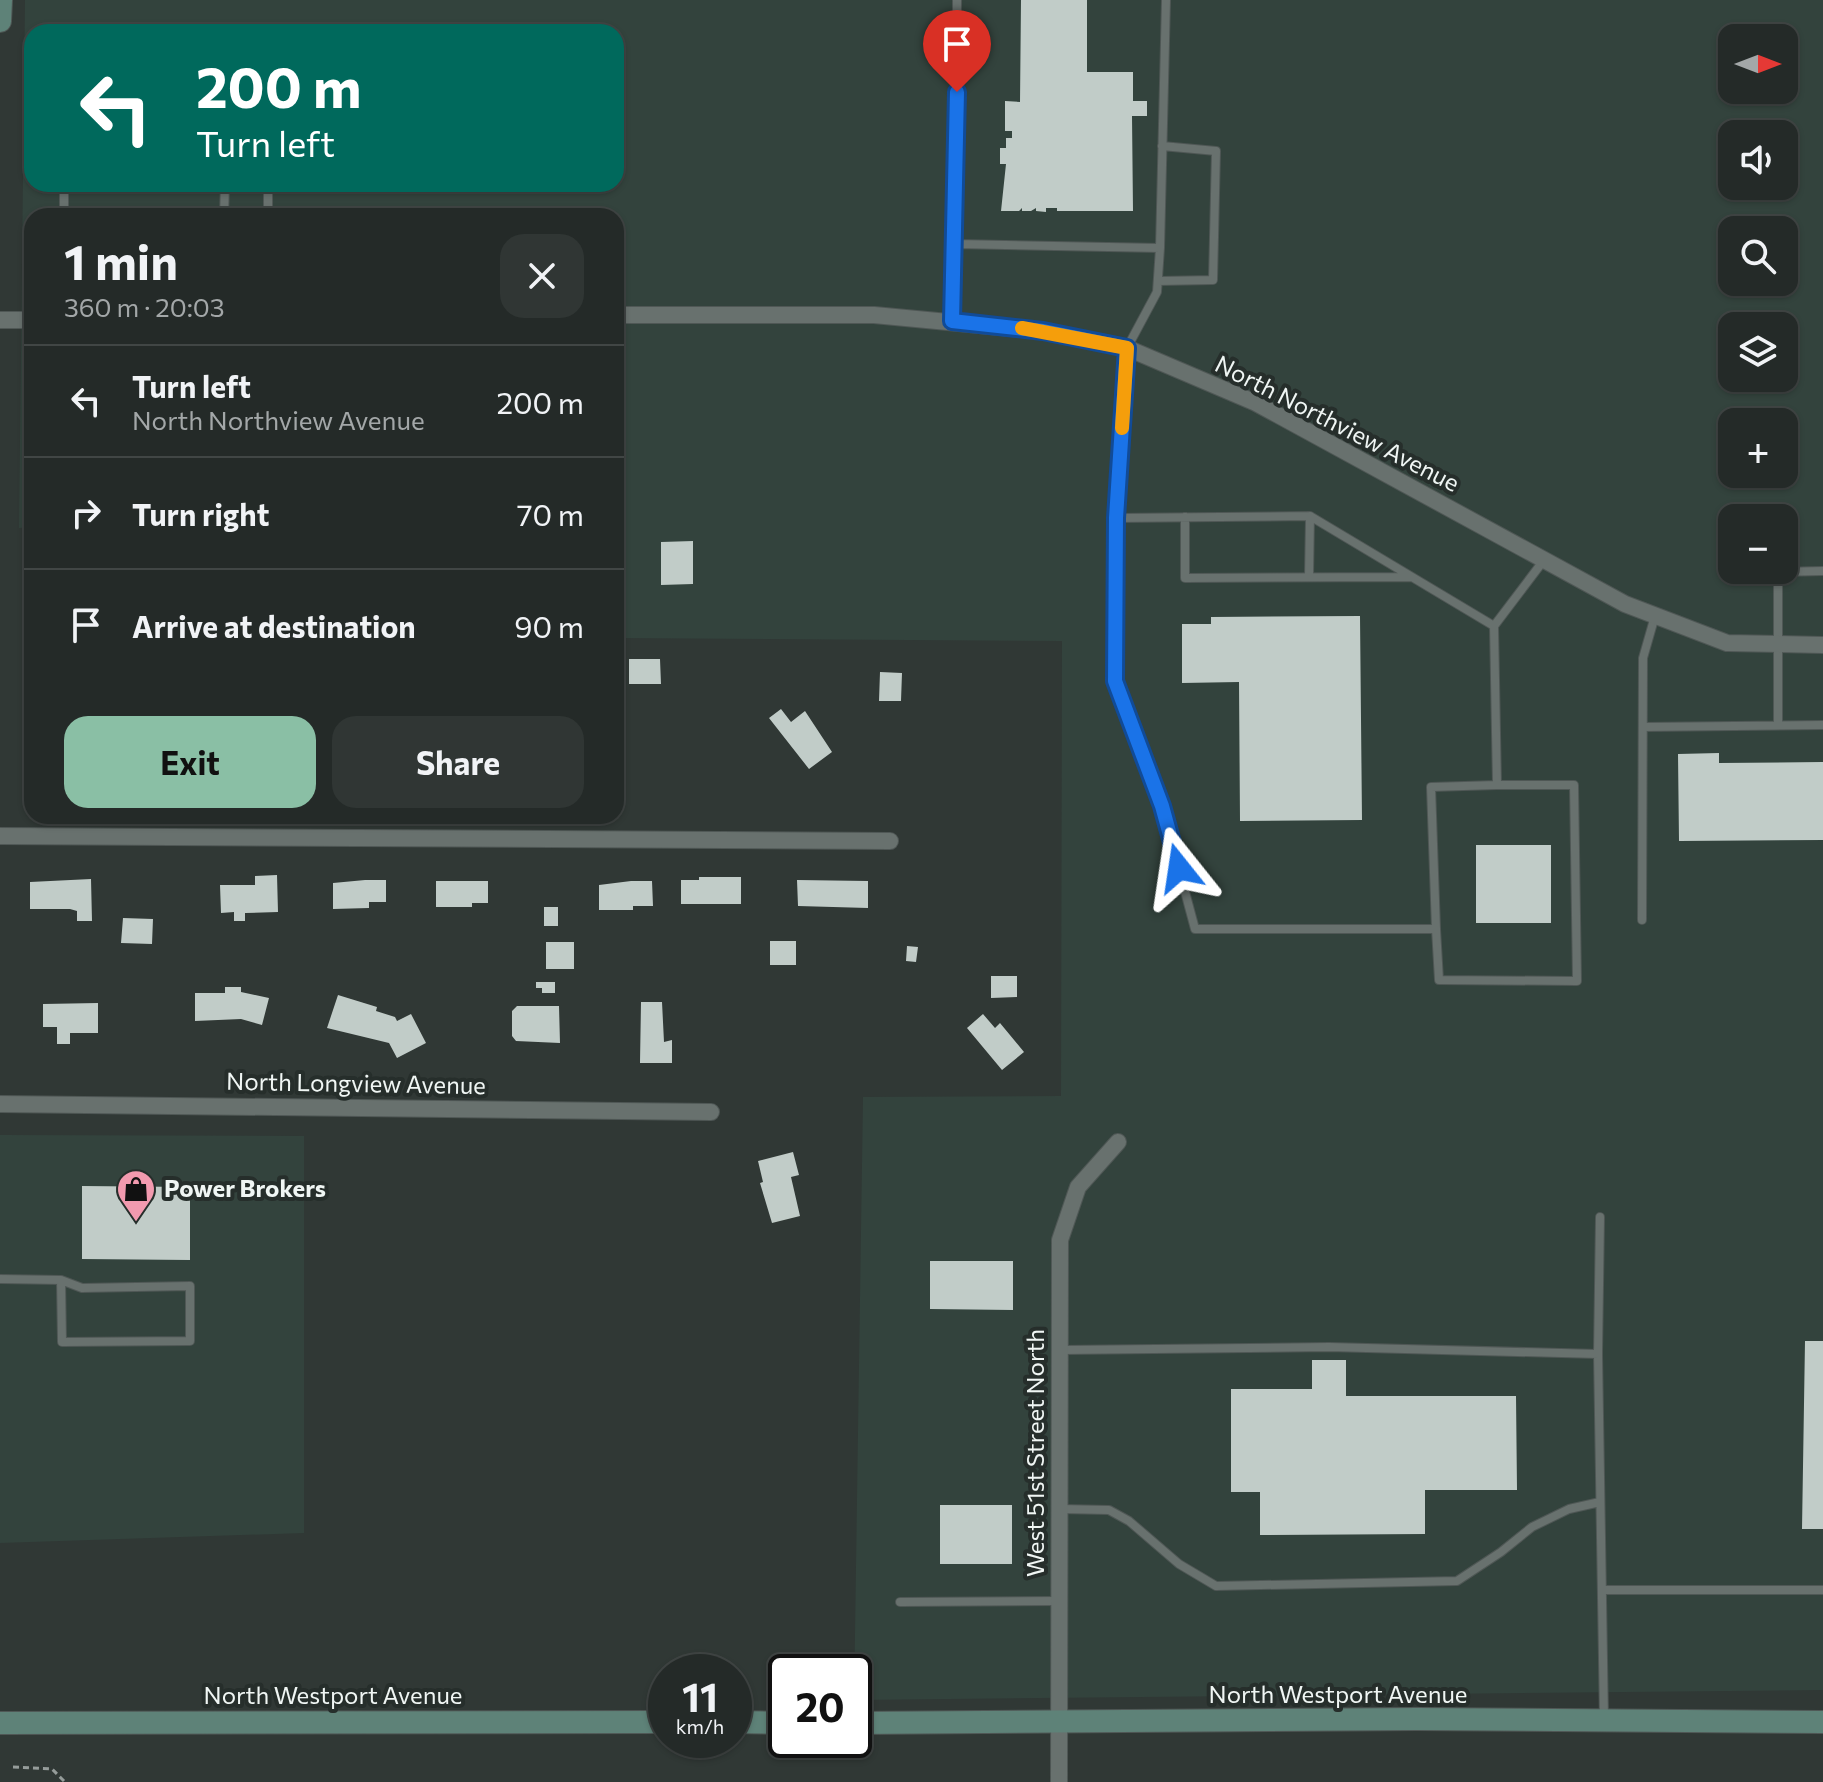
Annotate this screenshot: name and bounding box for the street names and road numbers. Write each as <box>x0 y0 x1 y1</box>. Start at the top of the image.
street label: North Northview Avenue <box>1211 348 1465 497</box>
street label: North Longview Avenue <box>226 1066 486 1099</box>
street label: West 51st Street North <box>1020 1329 1049 1577</box>
street label: North Westport Avenue <box>1209 1679 1467 1708</box>
street label: North Westport Avenue <box>204 1680 462 1709</box>

